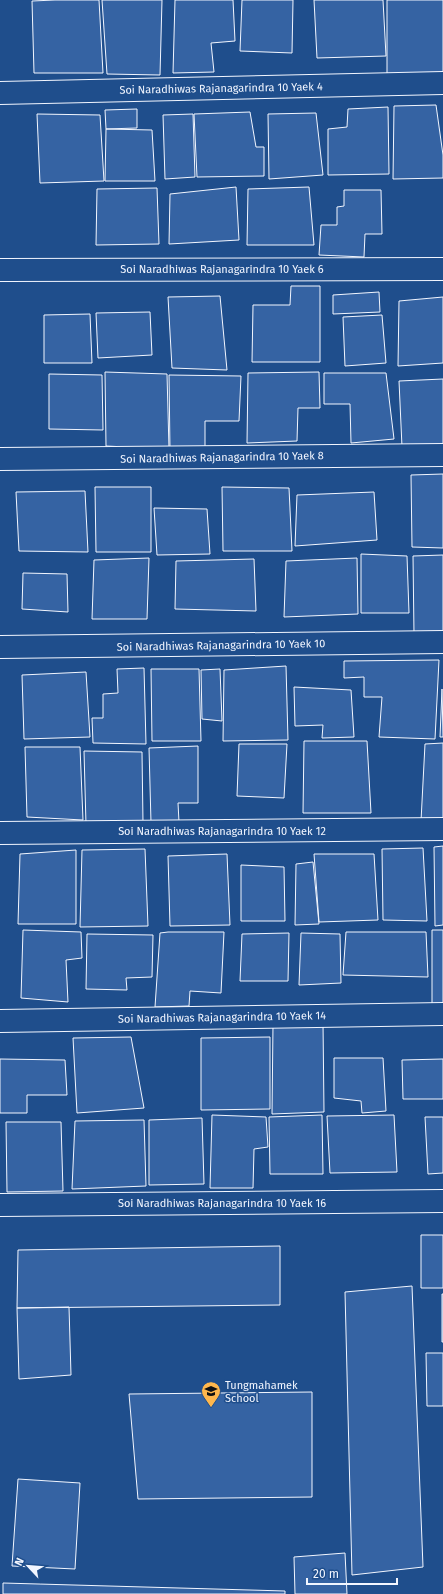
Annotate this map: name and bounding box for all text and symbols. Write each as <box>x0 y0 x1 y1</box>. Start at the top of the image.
street label: Soi Naradhiwas Rajanagarindra 10 Yaek 4 <box>119 80 323 97</box>
street label: Soi Naradhiwas Rajanagarindra 10 Yaek 6 <box>120 263 324 276</box>
street label: Soi Naradhiwas Rajanagarindra 10 Yaek 8 <box>120 449 324 466</box>
street label: Soi Naradhiwas Rajanagarindra 10 Yaek 10 <box>117 637 325 654</box>
street label: Soi Naradhiwas Rajanagarindra 10 Yaek 12 <box>118 825 326 838</box>
street label: Soi Naradhiwas Rajanagarindra 10 Yaek 14 <box>118 1009 326 1026</box>
street label: Soi Naradhiwas Rajanagarindra 10 Yaek 16 <box>118 1197 326 1210</box>
place label: Tungmahamek School <box>225 1379 298 1405</box>
school or university icon: Tungmahamek School <box>200 1380 222 1408</box>
north arrow <box>8 1546 48 1586</box>
text: N <box>12 1556 27 1568</box>
scale bar <box>307 1560 397 1586</box>
text: 20 m <box>313 1567 339 1581</box>

